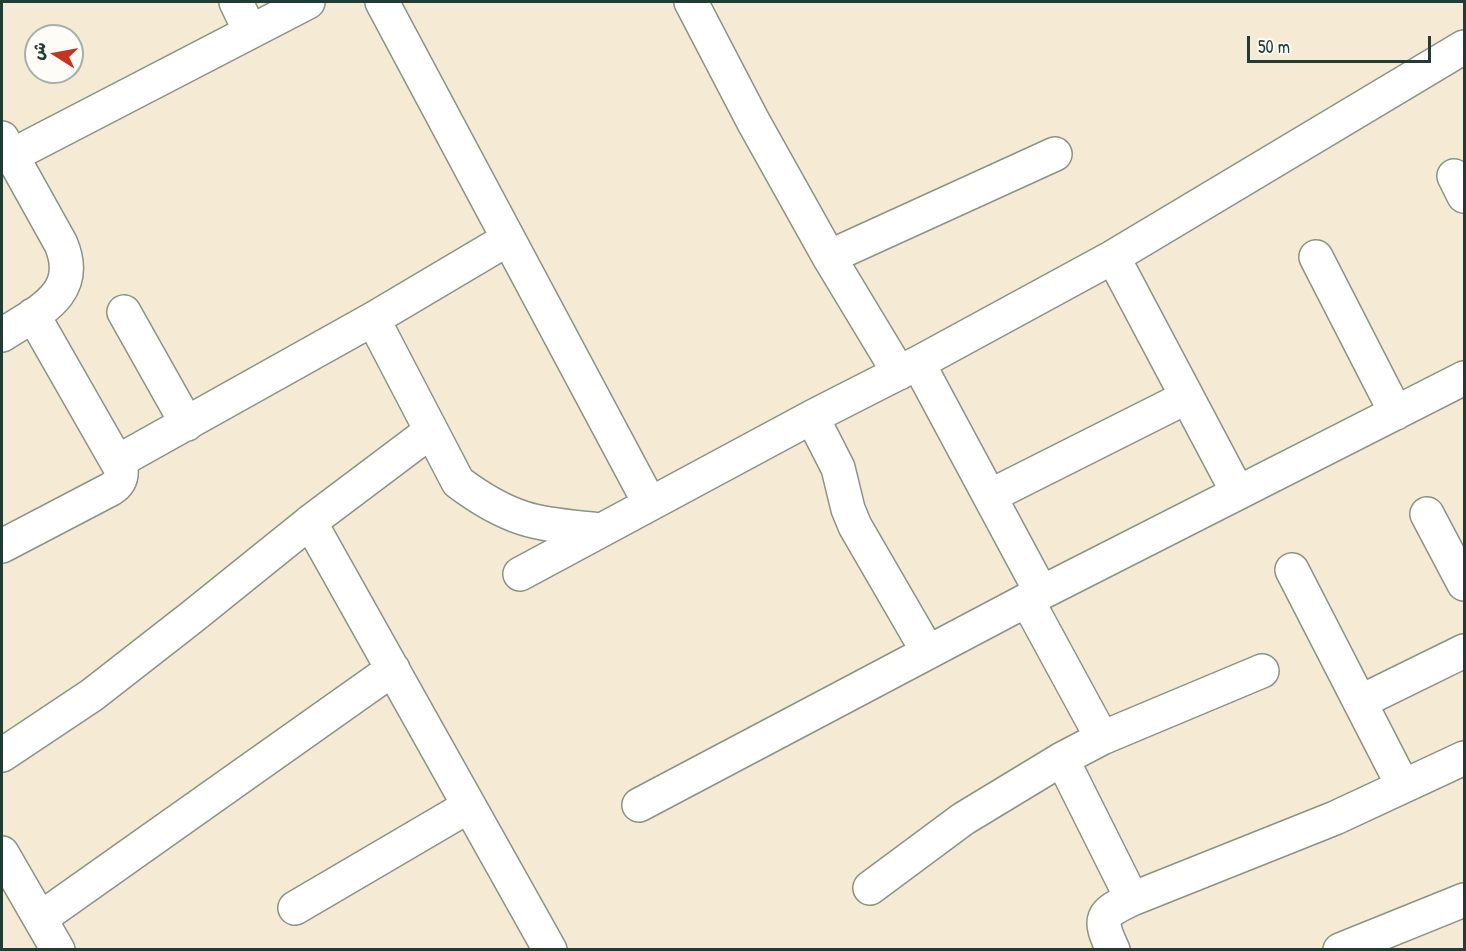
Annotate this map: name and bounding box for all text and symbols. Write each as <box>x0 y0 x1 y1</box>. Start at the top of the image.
north arrow <box>24 24 84 84</box>
scale bar <box>1250 24 1434 62</box>
text: 50 m <box>1258 34 1290 59</box>
text: ش <box>26 40 51 62</box>

